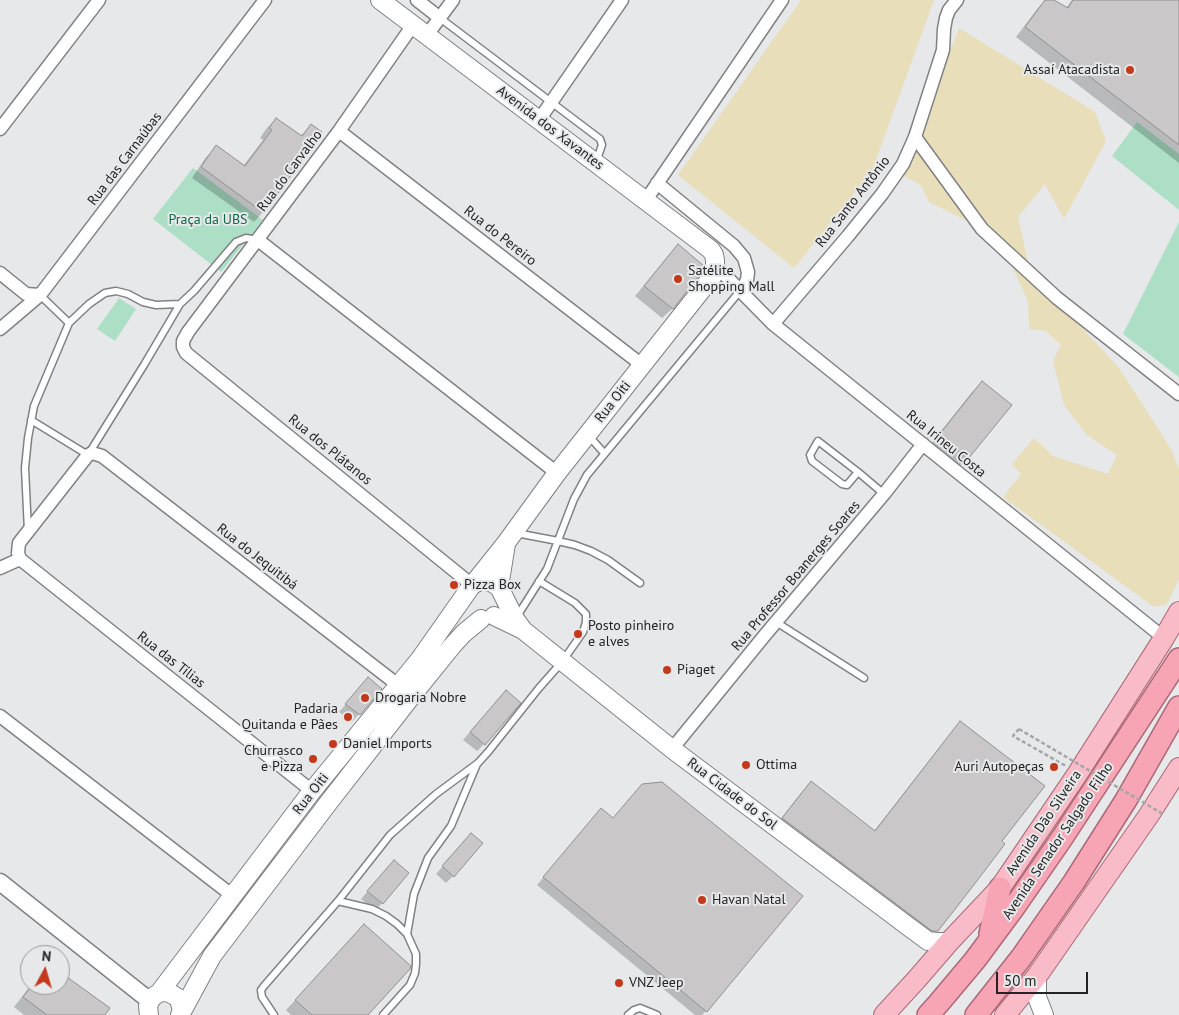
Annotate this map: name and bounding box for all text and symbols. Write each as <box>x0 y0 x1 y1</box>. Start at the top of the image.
place label: Assaí Atacadista <box>1024 62 1120 78</box>
marker: Assaí Atacadista <box>1124 64 1136 76</box>
street label: Avenida dos Xavantes <box>493 82 607 174</box>
street label: Rua das Carnaúbas <box>84 109 166 209</box>
street label: Rua do Carvalho <box>254 127 326 215</box>
street label: Rua Santo Antônio <box>812 153 894 251</box>
street label: Rua do Pereiro <box>460 202 540 270</box>
park label: Praça da UBS <box>169 212 247 228</box>
place label: Satélite Shopping Mall <box>688 263 775 296</box>
marker: Satélite Shopping Mall <box>672 273 684 285</box>
street label: Rua Oiti <box>592 378 634 426</box>
street label: Rua Irineu Costa <box>903 407 989 481</box>
street label: Rua dos Plátanos <box>285 411 375 489</box>
street label: Rua Professor Boanerges Soares <box>728 497 864 655</box>
street label: Rua do Jequitibá <box>213 520 301 594</box>
place label: Pizza Box <box>464 577 521 593</box>
marker: Pizza Box <box>448 579 460 591</box>
place label: Posto pinheiro e alves <box>588 618 674 650</box>
street label: Rua das Tílias <box>134 628 208 692</box>
marker: Posto pinheiro e alves <box>572 628 584 640</box>
place label: Piaget <box>677 662 715 678</box>
marker: Piaget <box>661 664 673 676</box>
place label: Drogaria Nobre <box>375 690 466 706</box>
marker: Drogaria Nobre <box>359 692 371 704</box>
place label: Padaria Quitanda e Pães <box>241 701 338 734</box>
marker: Padaria Quitanda e Pães <box>342 711 354 723</box>
place label: Daniel Imports <box>343 736 432 752</box>
marker: Daniel Imports <box>327 738 339 750</box>
place label: Churrasco e Pizza <box>244 743 303 776</box>
marker: Churrasco e Pizza <box>307 753 319 765</box>
street label: Rua Cidade do Sol <box>683 755 781 833</box>
place label: Ottima <box>756 757 797 773</box>
marker: Ottima <box>740 759 752 771</box>
place label: Auri Autopeças <box>954 759 1044 775</box>
street label: Avenida Senador Salgado Filho <box>999 759 1117 923</box>
marker: Auri Autopeças <box>1048 761 1060 773</box>
street label: Avenida Dão Silveira <box>1003 767 1085 879</box>
street label: Rua Oiti <box>290 770 332 818</box>
place label: Havan Natal <box>712 892 786 908</box>
marker: Havan Natal <box>696 894 708 906</box>
north arrow <box>20 945 70 995</box>
text: N <box>41 947 52 966</box>
scale bar <box>999 962 1092 994</box>
text: 50 m <box>1004 971 1037 990</box>
place label: VNZ Jeep <box>629 975 683 991</box>
marker: VNZ Jeep <box>613 977 625 989</box>

